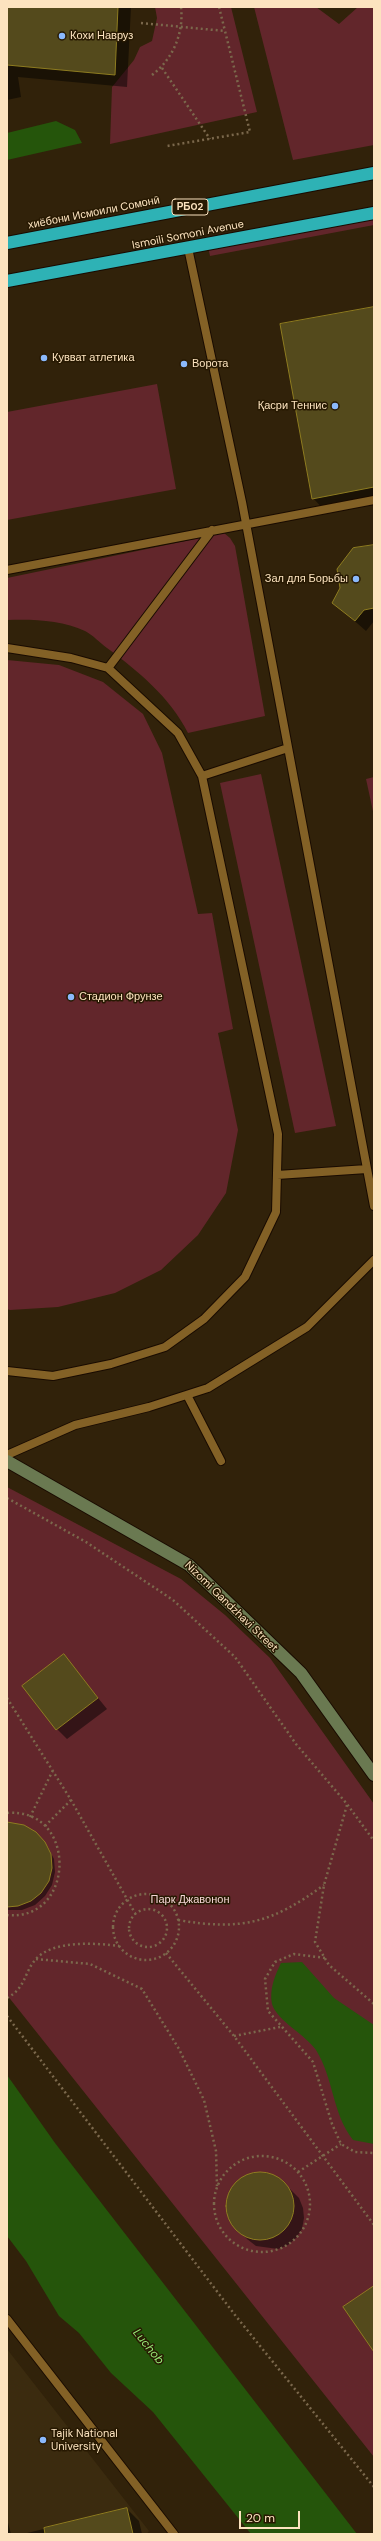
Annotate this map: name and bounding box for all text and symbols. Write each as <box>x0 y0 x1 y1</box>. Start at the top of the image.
place label: Кохи Навруз <box>70 29 133 43</box>
marker: Кохи Навруз <box>57 31 67 41</box>
street label: хиёбони Исмоили Сомонӣ <box>27 194 161 232</box>
road number: РБ02 <box>172 199 208 215</box>
street label: Ismoili Somoni Avenue <box>131 218 245 252</box>
place label: Кувват атлетика <box>52 351 135 365</box>
marker: Кувват атлетика <box>39 353 49 363</box>
place label: Ворота <box>192 357 228 371</box>
marker: Ворота <box>179 359 189 369</box>
place label: Қасри Теннис <box>258 399 327 413</box>
marker: Қасри Теннис <box>330 401 340 411</box>
place label: Зал для Борьбы <box>265 572 348 586</box>
marker: Зал для Борьбы <box>351 574 361 584</box>
place label: Стадион Фрунзе <box>79 990 163 1004</box>
marker: Стадион Фрунзе <box>66 992 76 1002</box>
street label: Nizomi Gandzhavi Street <box>182 1559 280 1655</box>
park label: Парк Джавонон <box>151 1893 229 1907</box>
water label: Luchob <box>129 2326 167 2368</box>
place label: Tajik National University <box>51 2427 118 2453</box>
marker: Tajik National University <box>38 2435 48 2445</box>
scale bar <box>241 2503 302 2529</box>
text: 20 m <box>246 2510 275 2526</box>

